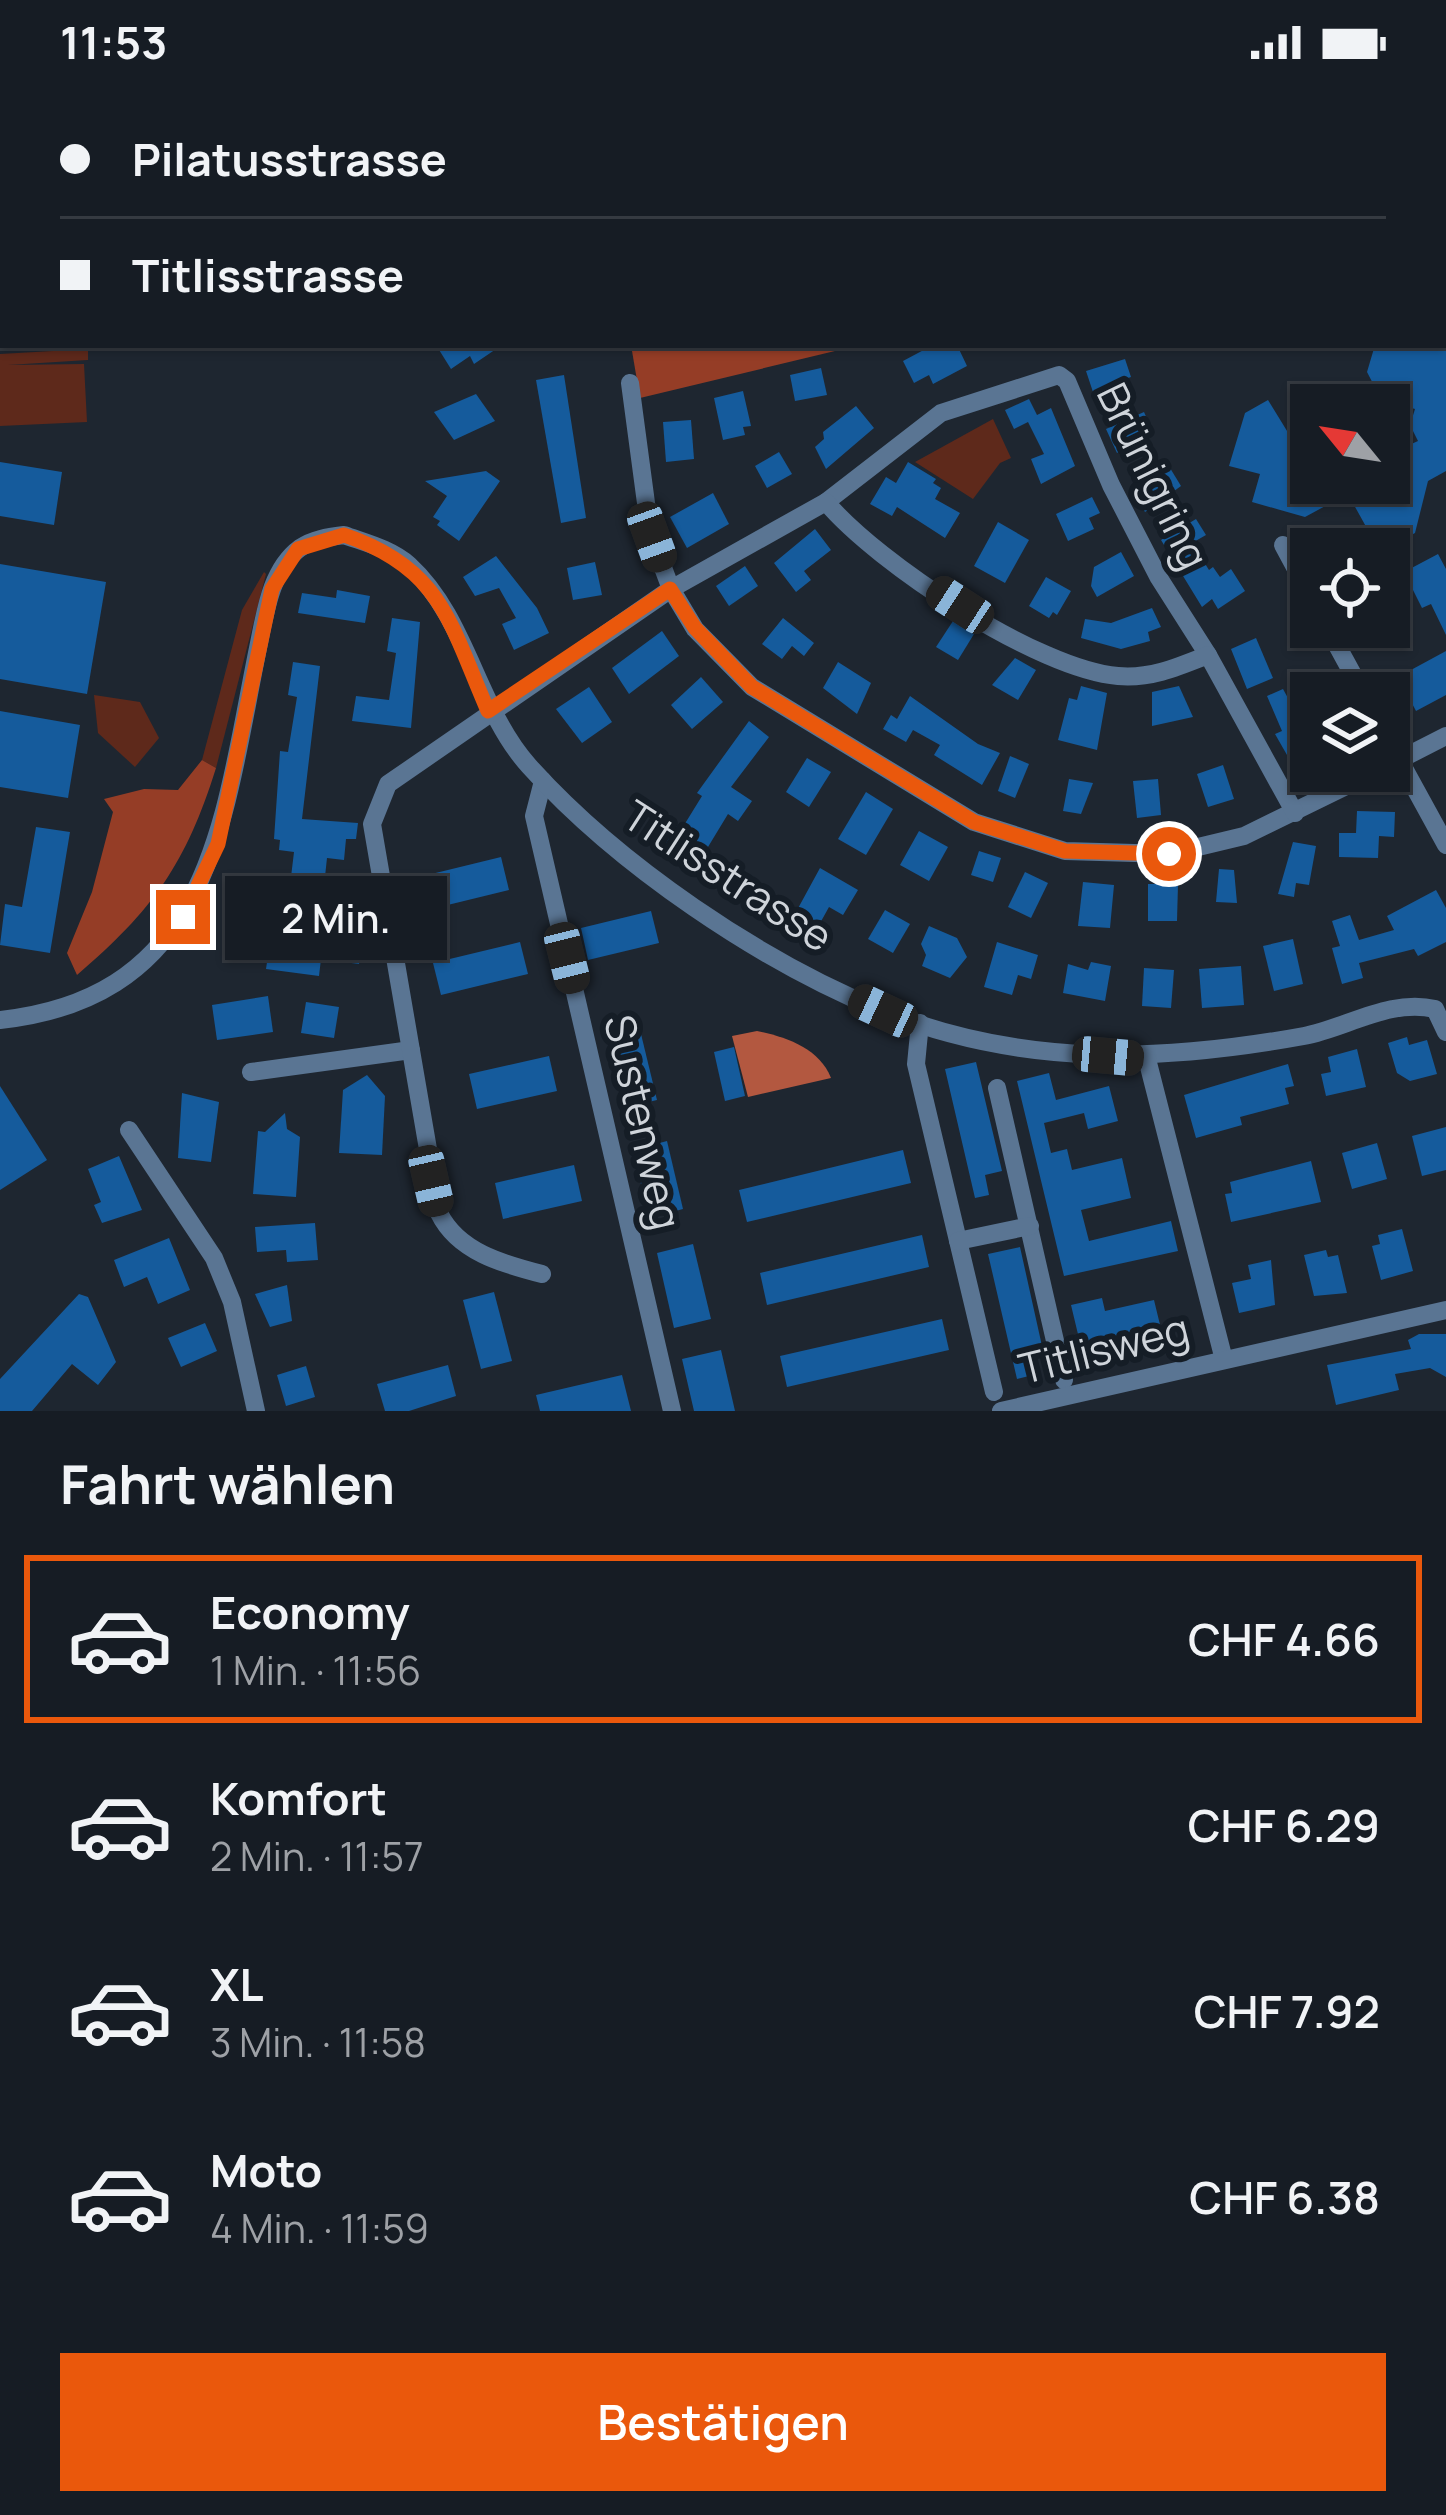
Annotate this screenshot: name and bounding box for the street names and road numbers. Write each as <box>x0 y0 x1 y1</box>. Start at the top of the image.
street label: Brünigring <box>1084 373 1224 578</box>
street label: Titlisstrasse <box>613 786 844 964</box>
street label: Sustenweg <box>591 1009 697 1235</box>
street label: Titlisweg <box>1013 1299 1195 1397</box>

